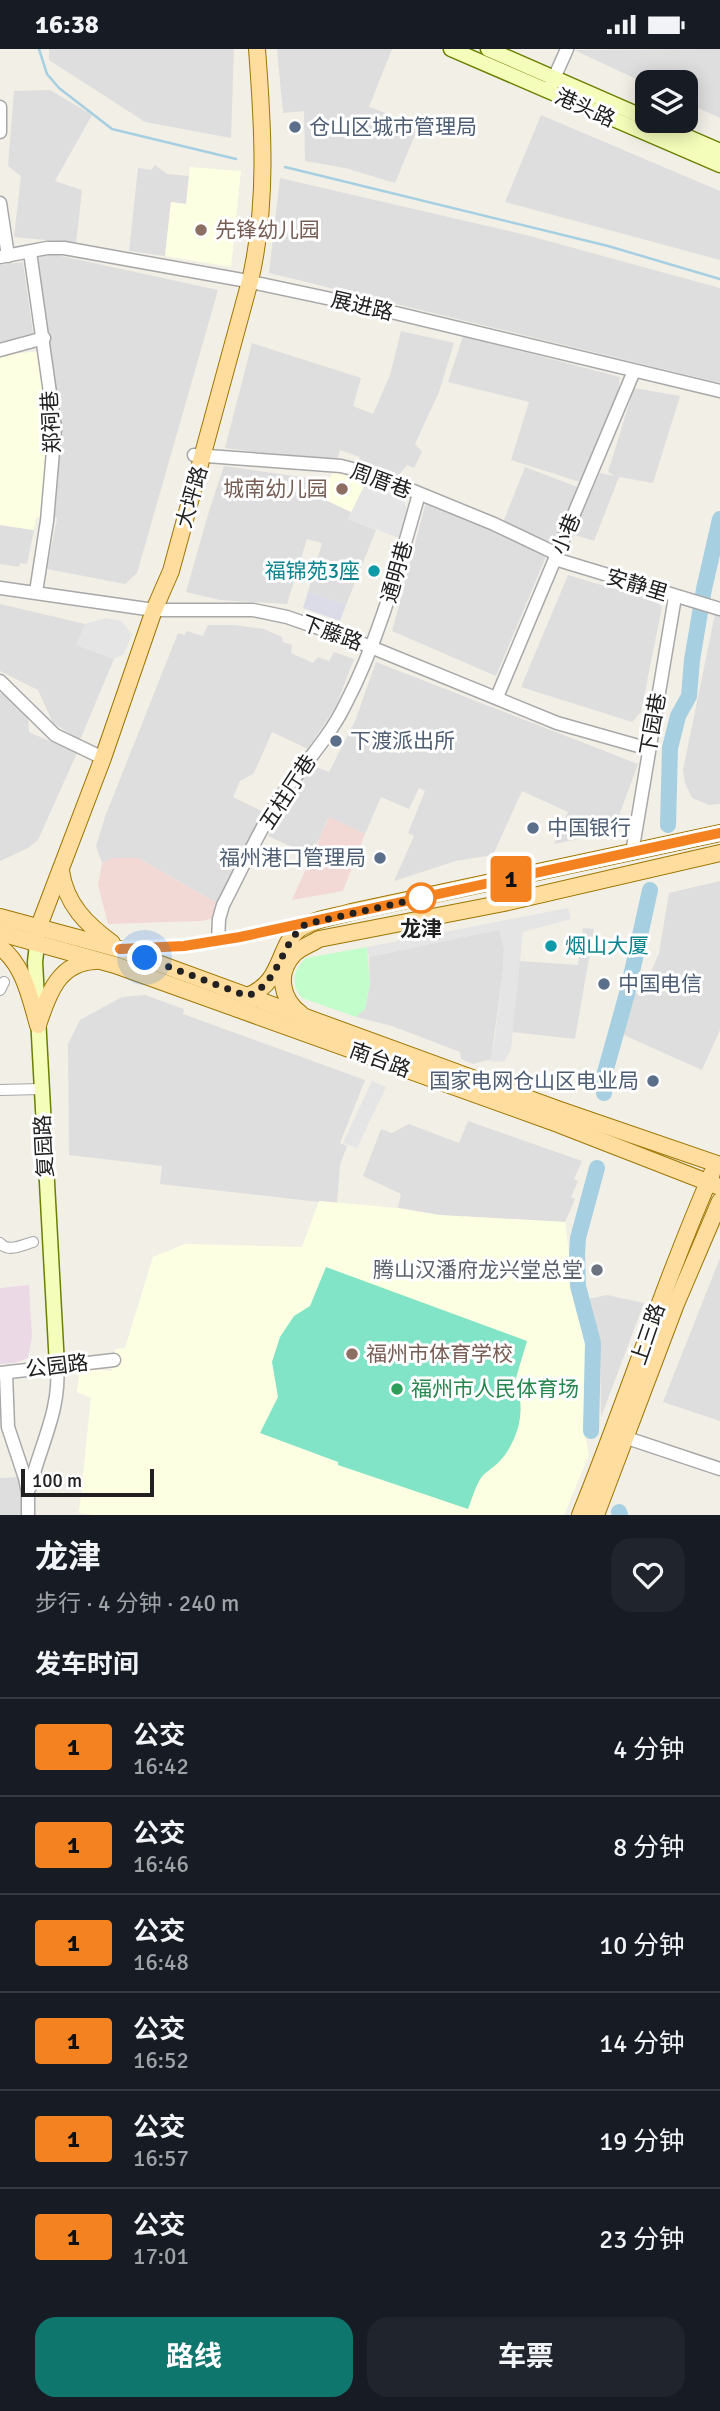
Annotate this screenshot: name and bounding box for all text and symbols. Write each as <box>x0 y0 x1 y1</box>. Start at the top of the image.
text: 16:38 <box>35 9 99 41</box>
map controls <box>635 70 698 133</box>
button: layers <box>635 70 698 133</box>
street label: 港头路 <box>551 83 619 133</box>
place label: 仓山区城市管理局 <box>309 114 477 140</box>
marker: 仓山区城市管理局 <box>287 119 303 135</box>
place label: 先锋幼儿园 <box>215 217 320 243</box>
marker: 先锋幼儿园 <box>193 222 209 238</box>
street label: 展进路 <box>328 286 396 326</box>
street label: 郑祠巷 <box>36 390 66 454</box>
street label: 周厝巷 <box>347 458 415 504</box>
street label: 大坪路 <box>171 463 213 531</box>
place label: 城南幼儿园 <box>223 476 328 502</box>
marker: 城南幼儿园 <box>334 481 350 497</box>
street label: 小巷 <box>546 510 586 558</box>
street label: 通明巷 <box>376 538 418 606</box>
place label: 福锦苑3座 <box>265 558 360 584</box>
marker: 福锦苑3座 <box>366 563 382 579</box>
street label: 安静里 <box>603 563 671 607</box>
street label: 下藤路 <box>298 610 366 656</box>
street label: 下园巷 <box>635 691 671 757</box>
place label: 下渡派出所 <box>350 728 455 754</box>
marker: 下渡派出所 <box>328 733 344 749</box>
street label: 五柱厅巷 <box>254 750 322 834</box>
place label: 中国银行 <box>547 815 631 841</box>
marker: 中国银行 <box>525 820 541 836</box>
place label: 福州港口管理局 <box>219 845 366 871</box>
marker: 福州港口管理局 <box>372 850 388 866</box>
line badge: 1 <box>488 856 534 902</box>
text: 1 <box>505 864 517 894</box>
marker: 龙津 <box>406 883 436 913</box>
place label: 龙津 <box>400 916 442 942</box>
place label: 烟山大厦 <box>565 933 649 959</box>
marker: 烟山大厦 <box>543 938 559 954</box>
your location <box>127 940 162 975</box>
place label: 中国电信 <box>618 971 702 997</box>
marker: 中国电信 <box>596 976 612 992</box>
street label: 南台路 <box>346 1037 414 1083</box>
place label: 国家电网仓山区电业局 <box>429 1068 639 1094</box>
marker: 国家电网仓山区电业局 <box>645 1073 661 1089</box>
street label: 复园路 <box>29 1114 59 1178</box>
place label: 腾山汉潘府龙兴堂总堂 <box>373 1257 583 1283</box>
marker: 腾山汉潘府龙兴堂总堂 <box>589 1262 605 1278</box>
street label: 上三路 <box>625 1300 671 1368</box>
place label: 福州市体育学校 <box>366 1341 513 1367</box>
marker: 福州市体育学校 <box>344 1346 360 1362</box>
street label: 公园路 <box>24 1349 90 1383</box>
place label: 福州市人民体育场 <box>411 1376 579 1402</box>
marker: 福州市人民体育场 <box>389 1381 405 1397</box>
scale bar <box>21 1466 154 1498</box>
text: 100 m <box>32 1469 82 1493</box>
text: 龙津 <box>35 1537 101 1578</box>
button: heart <box>611 1538 685 1612</box>
text: 步行 · 4 分钟 · 240 m <box>35 1589 239 1618</box>
text: 发车时间 <box>35 1649 139 1681</box>
text: 公交 <box>133 1720 185 1752</box>
text: 1 <box>67 1732 80 1762</box>
text: 4 分钟 <box>613 1734 685 1766</box>
text: 16:42 <box>133 1752 189 1781</box>
text: 公交 <box>133 1818 185 1850</box>
text: 1 <box>67 1830 80 1860</box>
text: 8 分钟 <box>613 1832 685 1864</box>
text: 16:46 <box>133 1850 189 1879</box>
text: 公交 <box>133 1916 185 1948</box>
text: 1 <box>67 1928 80 1958</box>
text: 10 分钟 <box>599 1930 685 1962</box>
text: 16:48 <box>133 1948 189 1977</box>
text: 公交 <box>133 2014 185 2046</box>
text: 1 <box>67 2026 80 2056</box>
text: 14 分钟 <box>599 2028 685 2060</box>
text: 16:52 <box>133 2046 189 2075</box>
text: 公交 <box>133 2112 185 2144</box>
text: 1 <box>67 2124 80 2154</box>
text: 19 分钟 <box>599 2126 685 2158</box>
text: 16:57 <box>133 2144 189 2173</box>
text: 公交 <box>133 2210 185 2242</box>
text: 1 <box>67 2222 80 2252</box>
text: 23 分钟 <box>599 2224 685 2256</box>
text: 17:01 <box>133 2242 189 2271</box>
button: 路线 <box>35 2317 353 2397</box>
button: 车票 <box>367 2317 685 2397</box>

